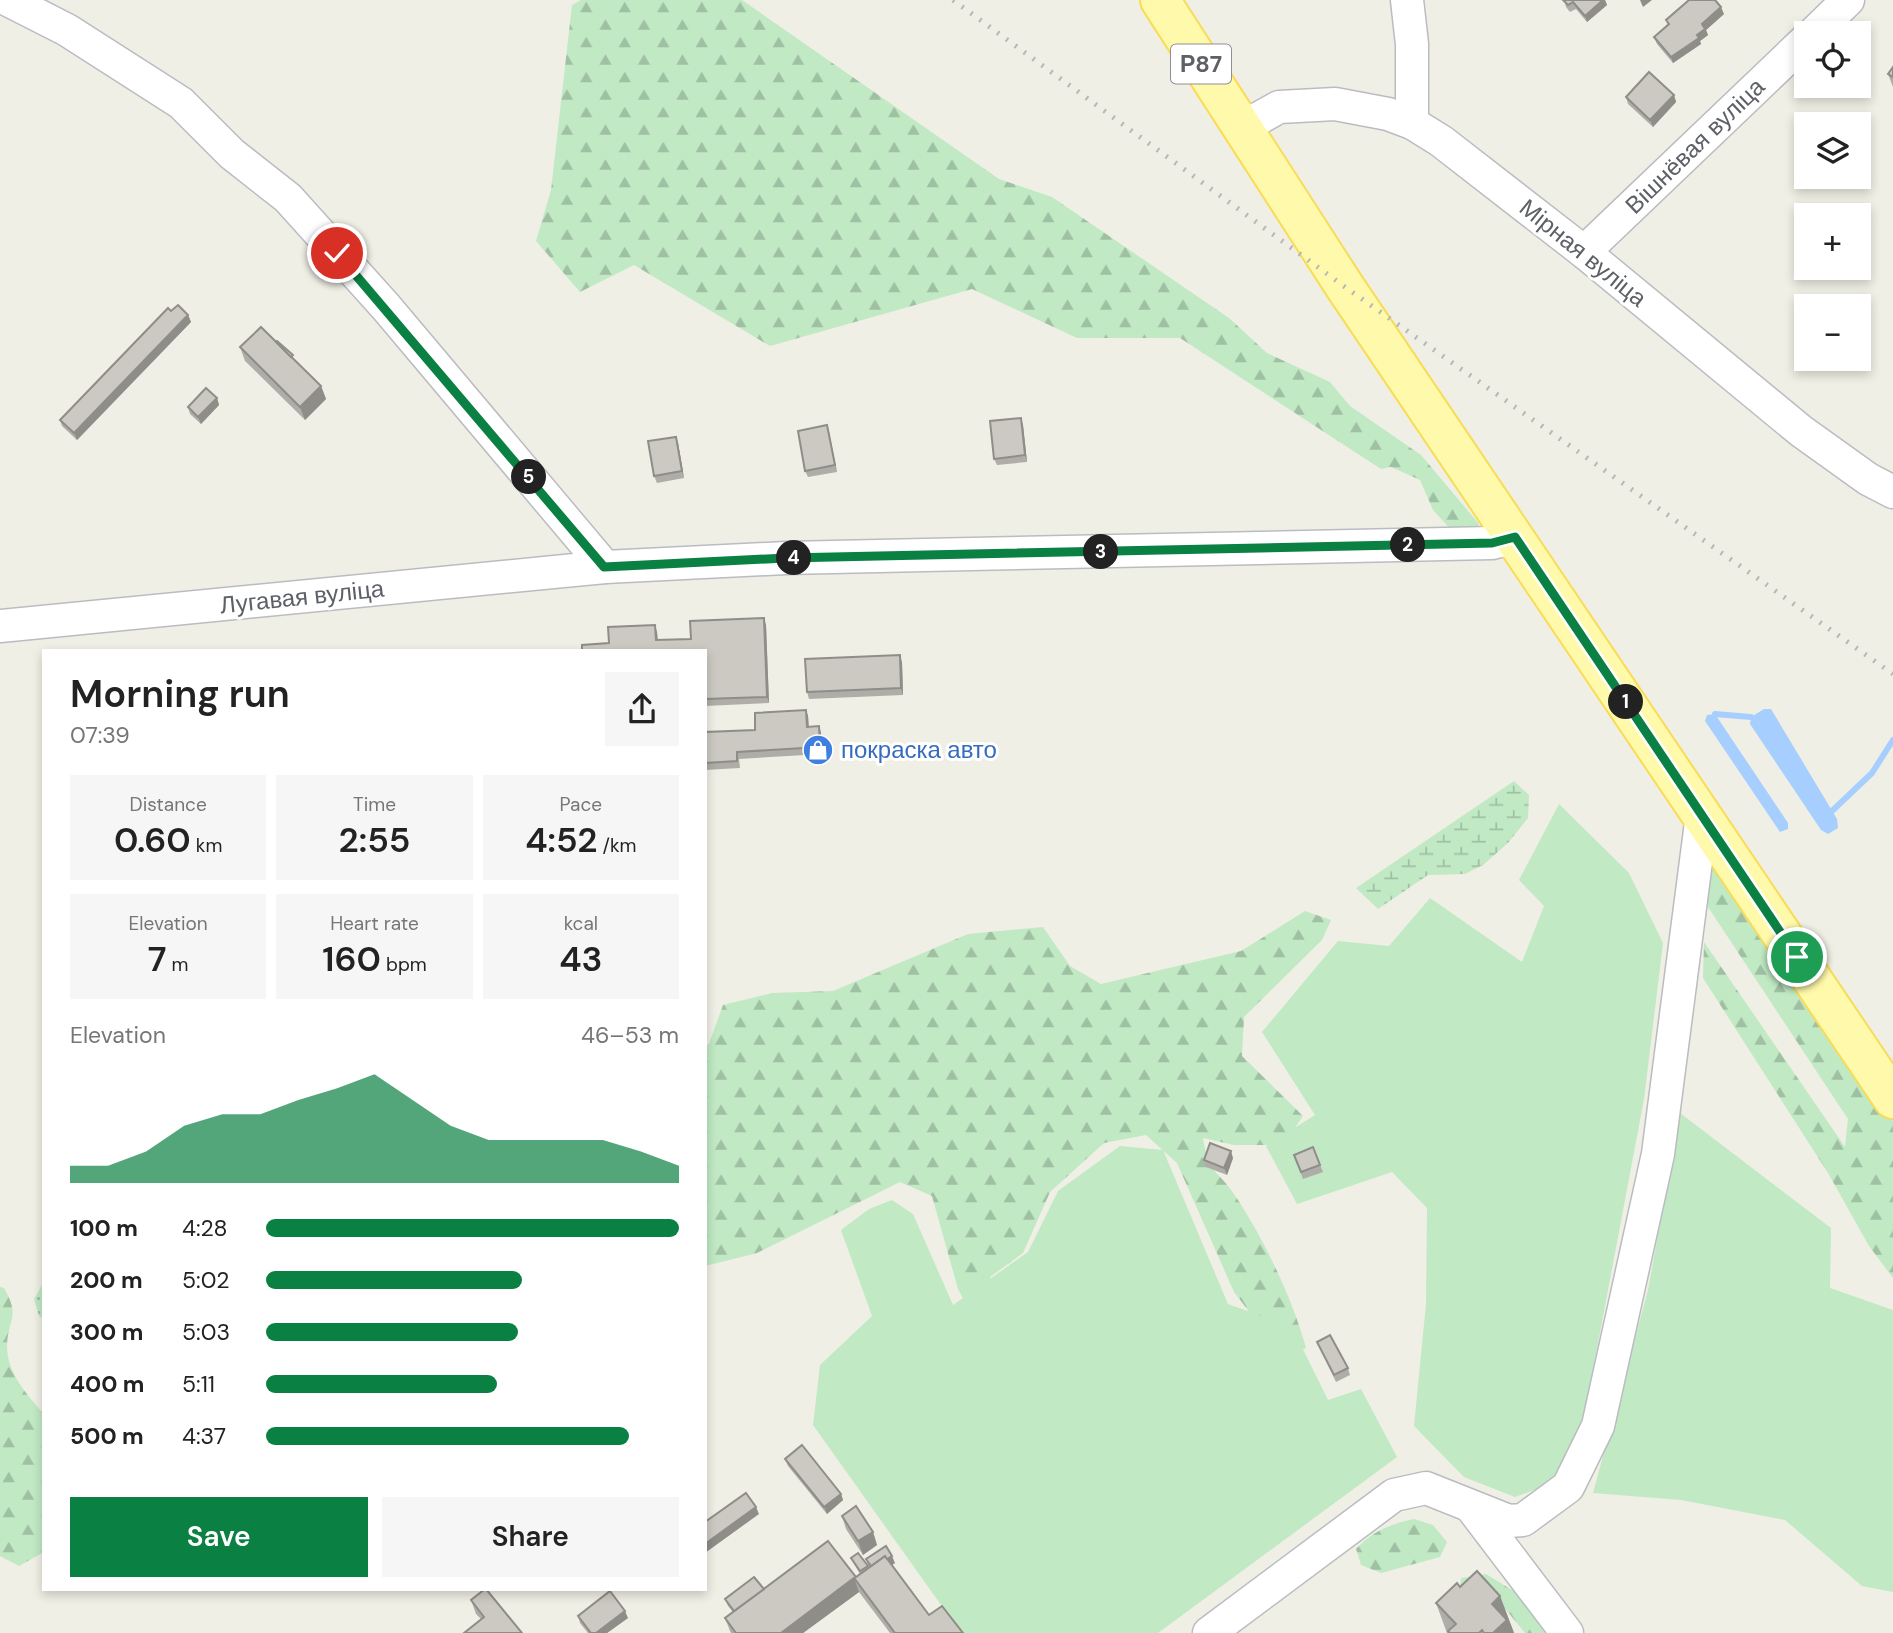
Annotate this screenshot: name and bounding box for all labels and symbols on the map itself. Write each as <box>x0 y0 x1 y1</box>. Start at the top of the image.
road number: Р87 <box>1171 44 1231 83</box>
street label: Вішнёвая вуліца <box>1618 71 1772 220</box>
street label: Мірная вуліца <box>1513 192 1654 314</box>
pin <box>307 223 367 283</box>
pin: 5 <box>512 460 546 494</box>
pin: 2 <box>1390 528 1426 562</box>
pin: 3 <box>1084 534 1118 570</box>
pin: 4 <box>776 540 812 576</box>
street label: Лугавая вуліца <box>218 572 386 621</box>
pin: 1 <box>1608 684 1644 720</box>
shop icon: покраска авто <box>801 733 835 767</box>
place label: покраска авто <box>841 734 997 765</box>
pin <box>1767 927 1827 987</box>

